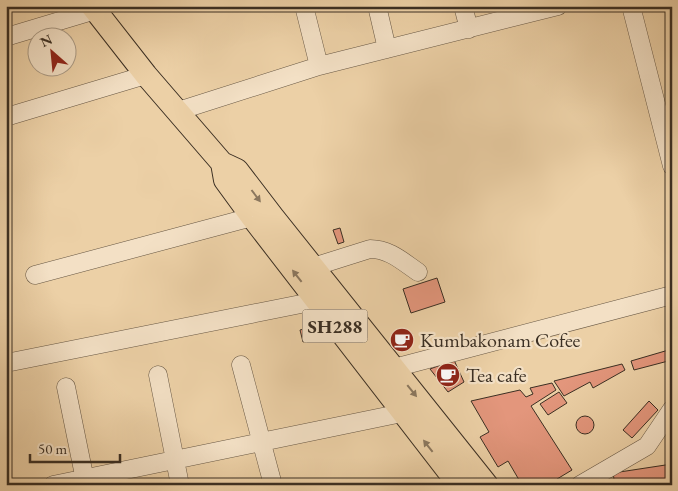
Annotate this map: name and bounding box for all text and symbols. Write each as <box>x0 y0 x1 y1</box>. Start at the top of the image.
north arrow <box>28 28 78 78</box>
text: N <box>37 30 56 51</box>
one-way arrow <box>251 189 262 202</box>
one-way arrow <box>291 270 302 283</box>
road number: SH288 <box>302 310 368 342</box>
cafe icon: Kumbakonam Cofee <box>389 327 415 353</box>
place label: Kumbakonam Cofee <box>420 327 581 353</box>
cafe icon: Tea cafe <box>435 362 461 388</box>
place label: Tea cafe <box>466 362 527 388</box>
one-way arrow <box>407 384 417 398</box>
scale bar <box>30 431 120 463</box>
text: 50 m <box>38 439 67 458</box>
one-way arrow <box>423 440 434 453</box>

